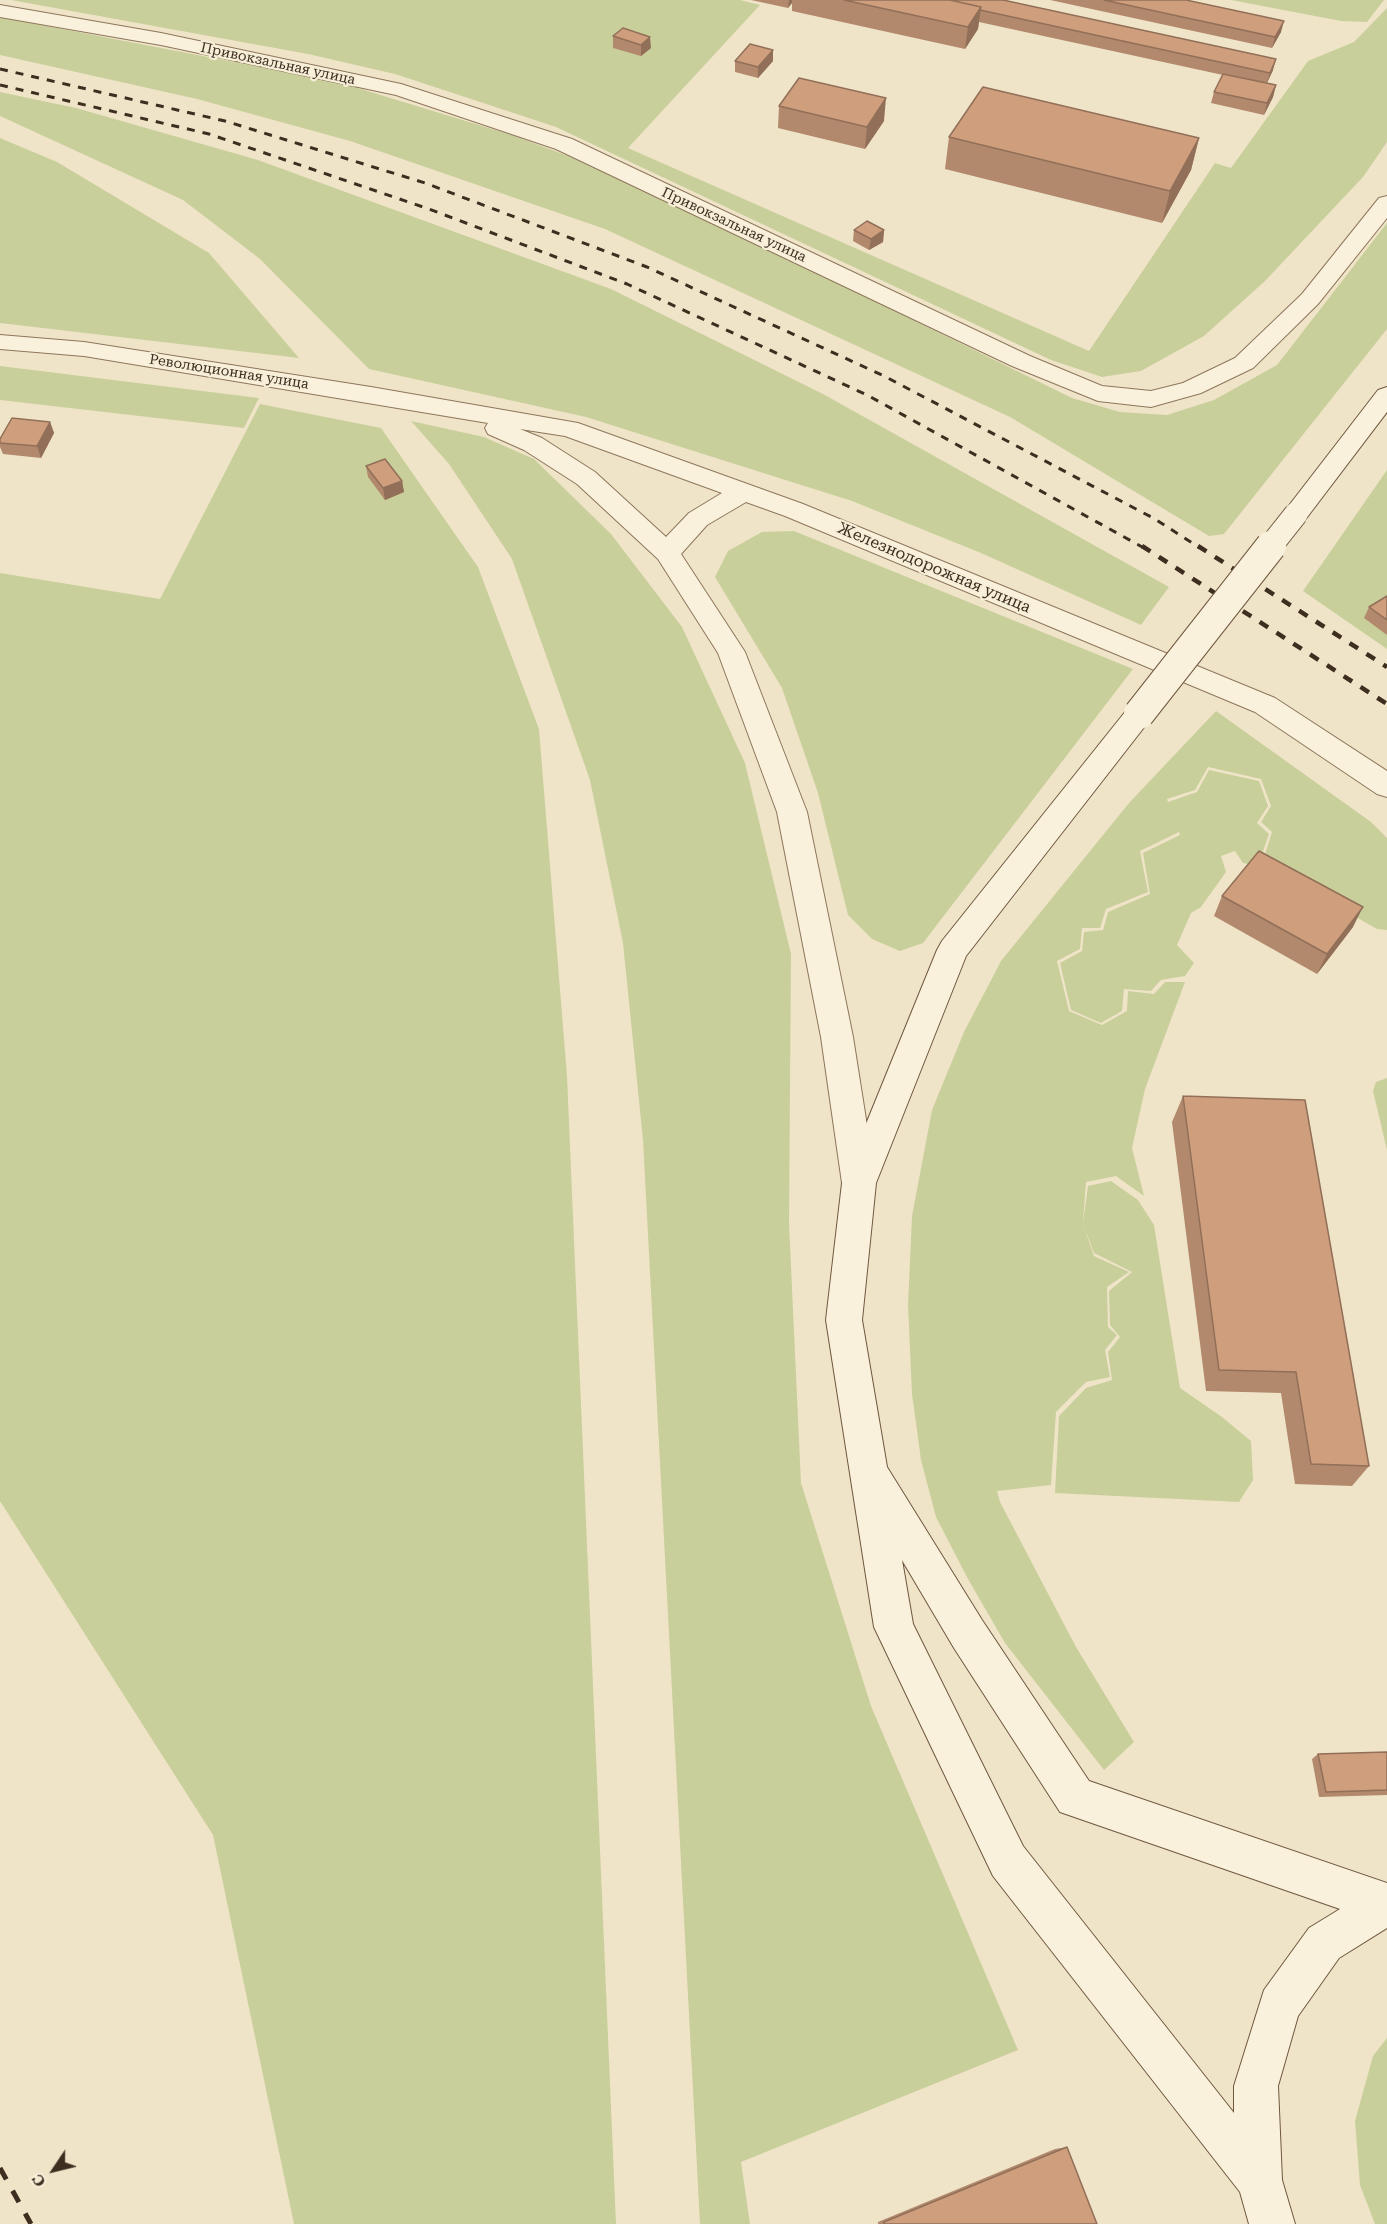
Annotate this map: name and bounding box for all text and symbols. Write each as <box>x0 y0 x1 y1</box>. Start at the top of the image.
street label: Привокзальная улица <box>199 39 357 89</box>
street label: Привокзальная улица <box>659 184 809 266</box>
street label: Революционная улица <box>148 351 310 393</box>
street label: Железнодорожная улица <box>834 518 1034 618</box>
north arrow <box>24 2140 84 2200</box>
text: С <box>28 2171 50 2191</box>

